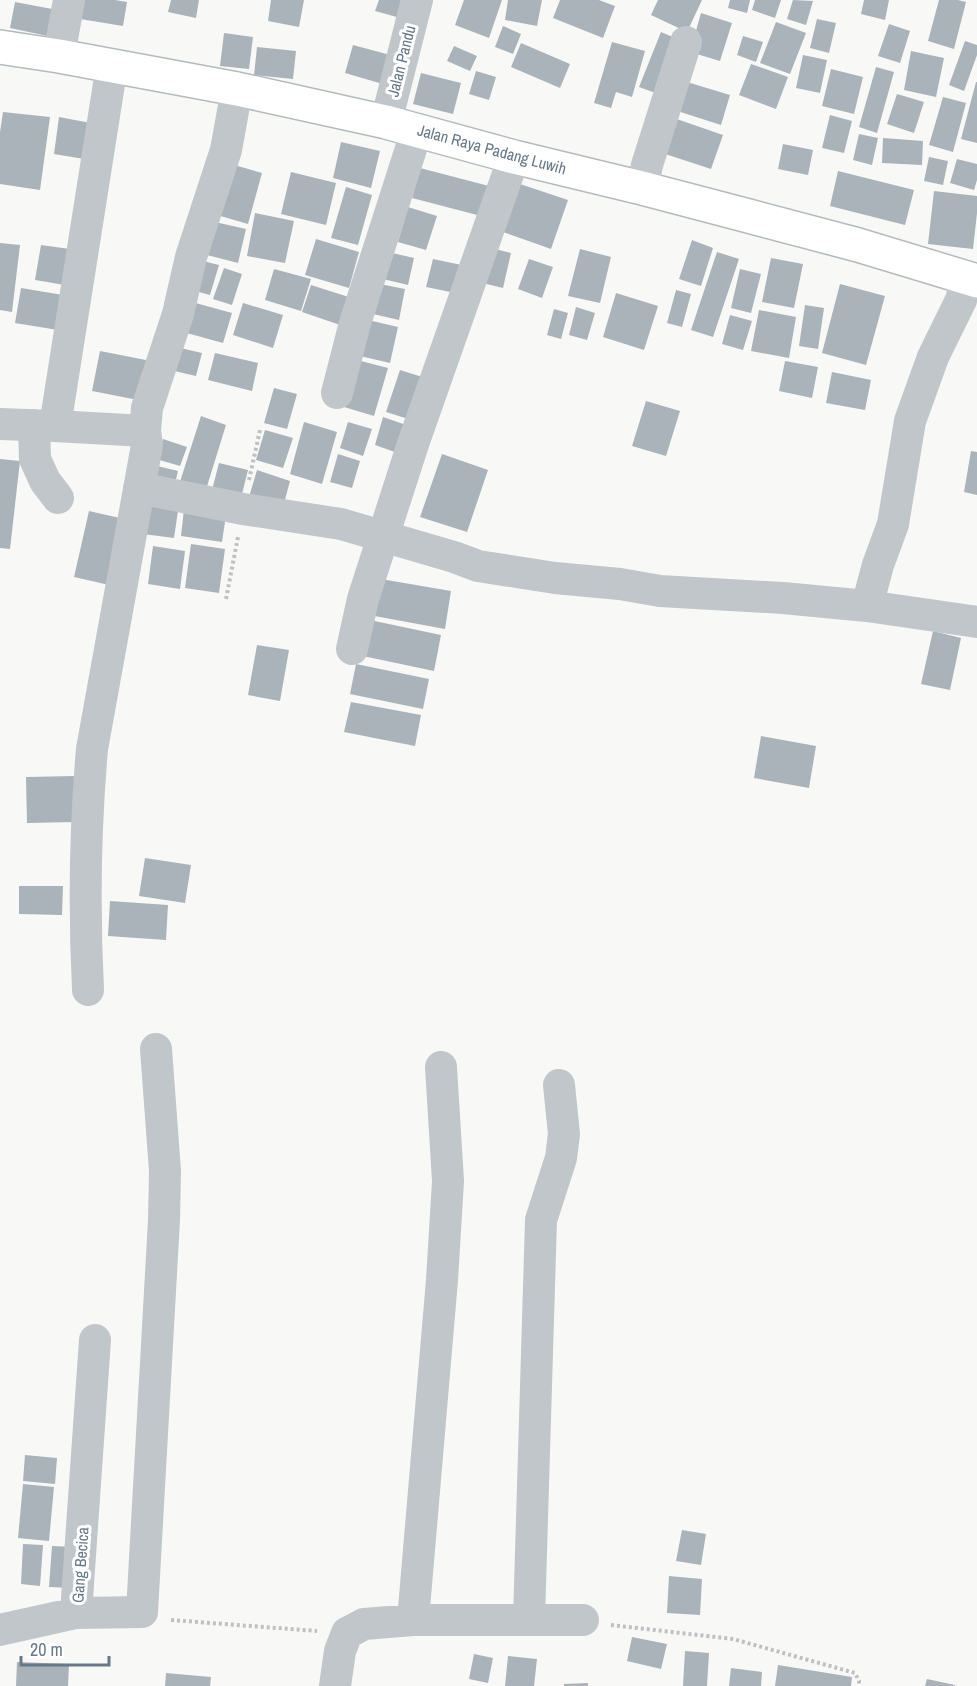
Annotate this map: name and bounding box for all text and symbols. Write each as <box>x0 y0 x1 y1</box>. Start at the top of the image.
street label: Jalan Pandu <box>382 23 420 99</box>
street label: Jalan Raya Padang Luwih <box>415 119 569 179</box>
street label: Gang Becica <box>66 1526 94 1604</box>
scale bar <box>21 1629 110 1667</box>
text: 20 m <box>30 1637 63 1662</box>

